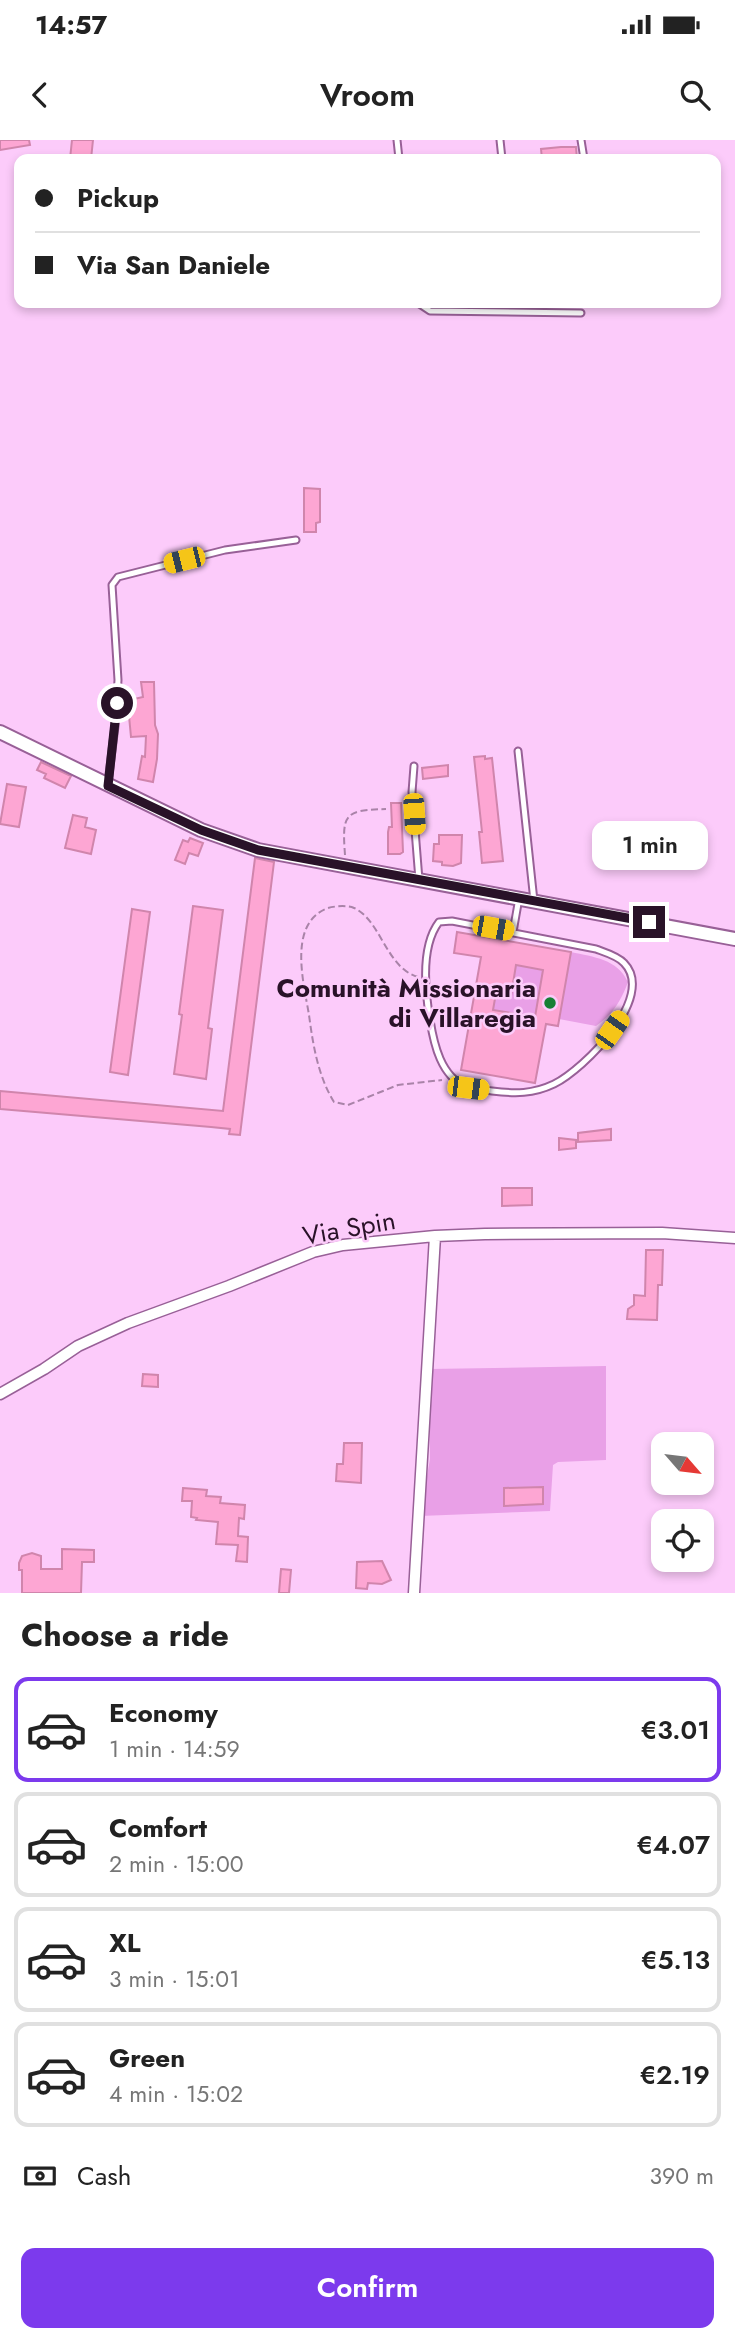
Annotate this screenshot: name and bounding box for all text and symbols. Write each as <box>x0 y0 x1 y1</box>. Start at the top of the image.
text: 14:57 <box>35 6 107 44</box>
text: Vroom <box>320 72 415 118</box>
icon: back <box>21 76 59 114</box>
icon: search <box>676 76 714 114</box>
text: Pickup <box>77 179 159 217</box>
text: Via San Daniele <box>77 246 270 284</box>
car <box>162 545 207 575</box>
route start <box>101 687 133 719</box>
car <box>403 792 426 836</box>
callout: 1 min <box>591 820 707 870</box>
text: 1 min <box>622 828 678 862</box>
route end <box>633 906 665 938</box>
car <box>471 914 516 942</box>
place label: Comunità Missionaria di Villaregia <box>276 969 536 1037</box>
marker: Comunità Missionaria di Villaregia <box>542 995 558 1011</box>
car <box>592 1007 633 1053</box>
car <box>446 1075 491 1101</box>
street label: Via Spin <box>300 1201 398 1255</box>
north arrow <box>651 1432 714 1494</box>
map controls <box>651 1432 714 1572</box>
button: locate <box>651 1509 714 1572</box>
text: Choose a ride <box>21 1612 229 1658</box>
text: Economy <box>109 1694 218 1732</box>
icon: car <box>25 1698 88 1761</box>
text: €3.01 <box>641 1711 710 1749</box>
text: 1 min · 14:59 <box>109 1732 240 1766</box>
text: Comfort <box>109 1809 207 1847</box>
icon: car <box>25 1813 88 1876</box>
text: €4.07 <box>636 1826 710 1864</box>
text: 2 min · 15:00 <box>109 1847 244 1881</box>
text: XL <box>109 1924 141 1962</box>
icon: car <box>25 1928 88 1991</box>
text: €5.13 <box>641 1941 710 1979</box>
text: 3 min · 15:01 <box>109 1962 240 1996</box>
text: Green <box>109 2039 185 2077</box>
icon: car <box>25 2043 88 2106</box>
text: €2.19 <box>640 2056 710 2094</box>
text: 4 min · 15:02 <box>109 2077 243 2111</box>
icon: cash <box>21 2157 59 2195</box>
text: Cash <box>77 2157 131 2195</box>
text: 390 m <box>650 2159 714 2193</box>
button: Confirm <box>21 2248 714 2328</box>

